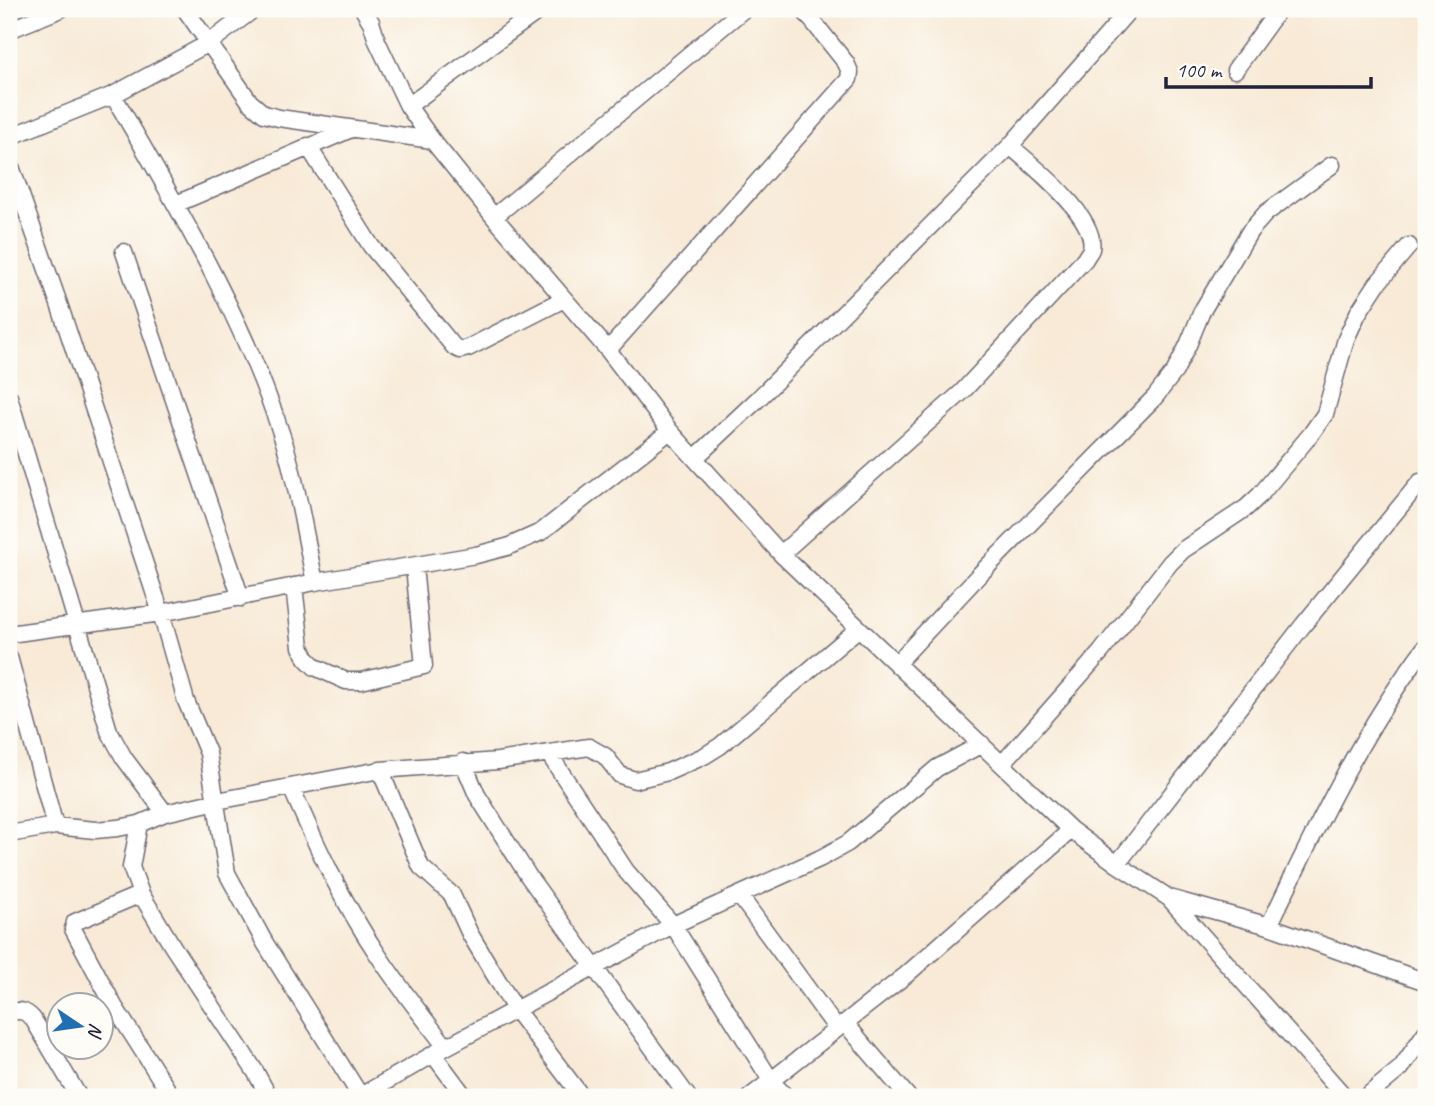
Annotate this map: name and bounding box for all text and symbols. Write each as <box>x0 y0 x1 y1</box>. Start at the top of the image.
scale bar <box>1166 46 1370 90</box>
text: 100 m <box>1176 57 1223 83</box>
north arrow <box>46 990 116 1060</box>
text: N <box>82 1021 109 1041</box>

